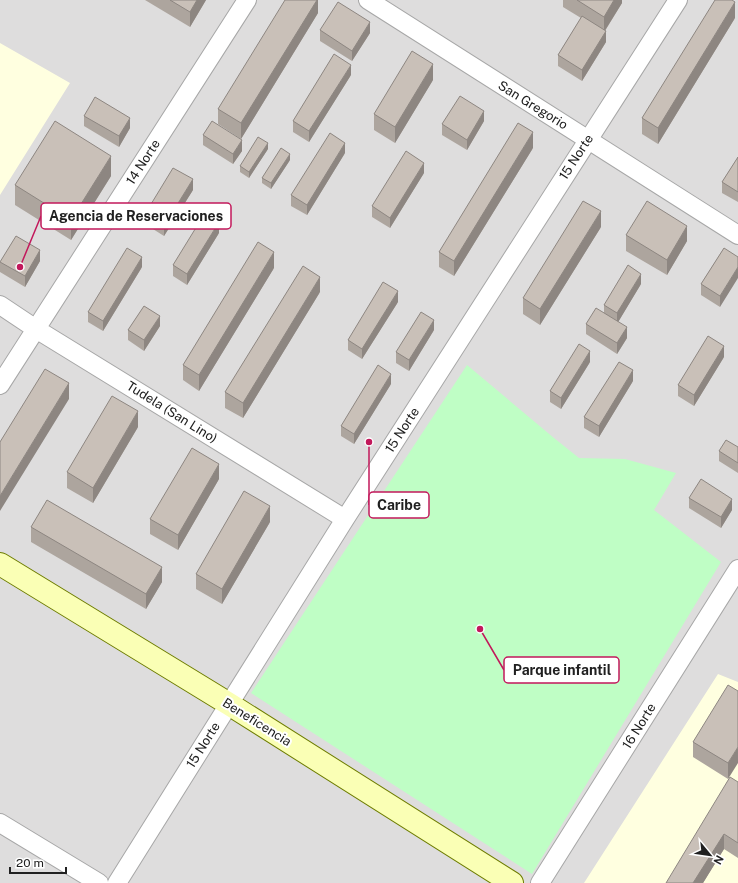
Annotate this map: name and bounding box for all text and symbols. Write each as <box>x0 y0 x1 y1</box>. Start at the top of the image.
street label: San Gregorio <box>495 78 571 132</box>
street label: 15 Norte <box>556 132 596 182</box>
street label: 14 Norte <box>123 137 163 187</box>
callout: Agencia de Reservaciones <box>41 203 231 229</box>
text: Agencia de Reservaciones <box>49 208 223 224</box>
street label: Tudela (San Lino) <box>124 378 220 446</box>
street label: 15 Norte <box>382 405 422 455</box>
callout: Caribe <box>369 492 429 518</box>
text: Caribe <box>377 497 421 513</box>
callout: Parque infantil <box>504 657 619 683</box>
text: Parque infantil <box>513 662 612 678</box>
street label: Beneficencia <box>220 695 294 749</box>
street label: 16 Norte <box>619 701 659 751</box>
street label: 15 Norte <box>183 719 223 771</box>
north arrow <box>690 835 730 875</box>
scale bar <box>10 849 66 875</box>
text: N <box>711 853 726 867</box>
text: 20 m <box>16 856 44 870</box>

